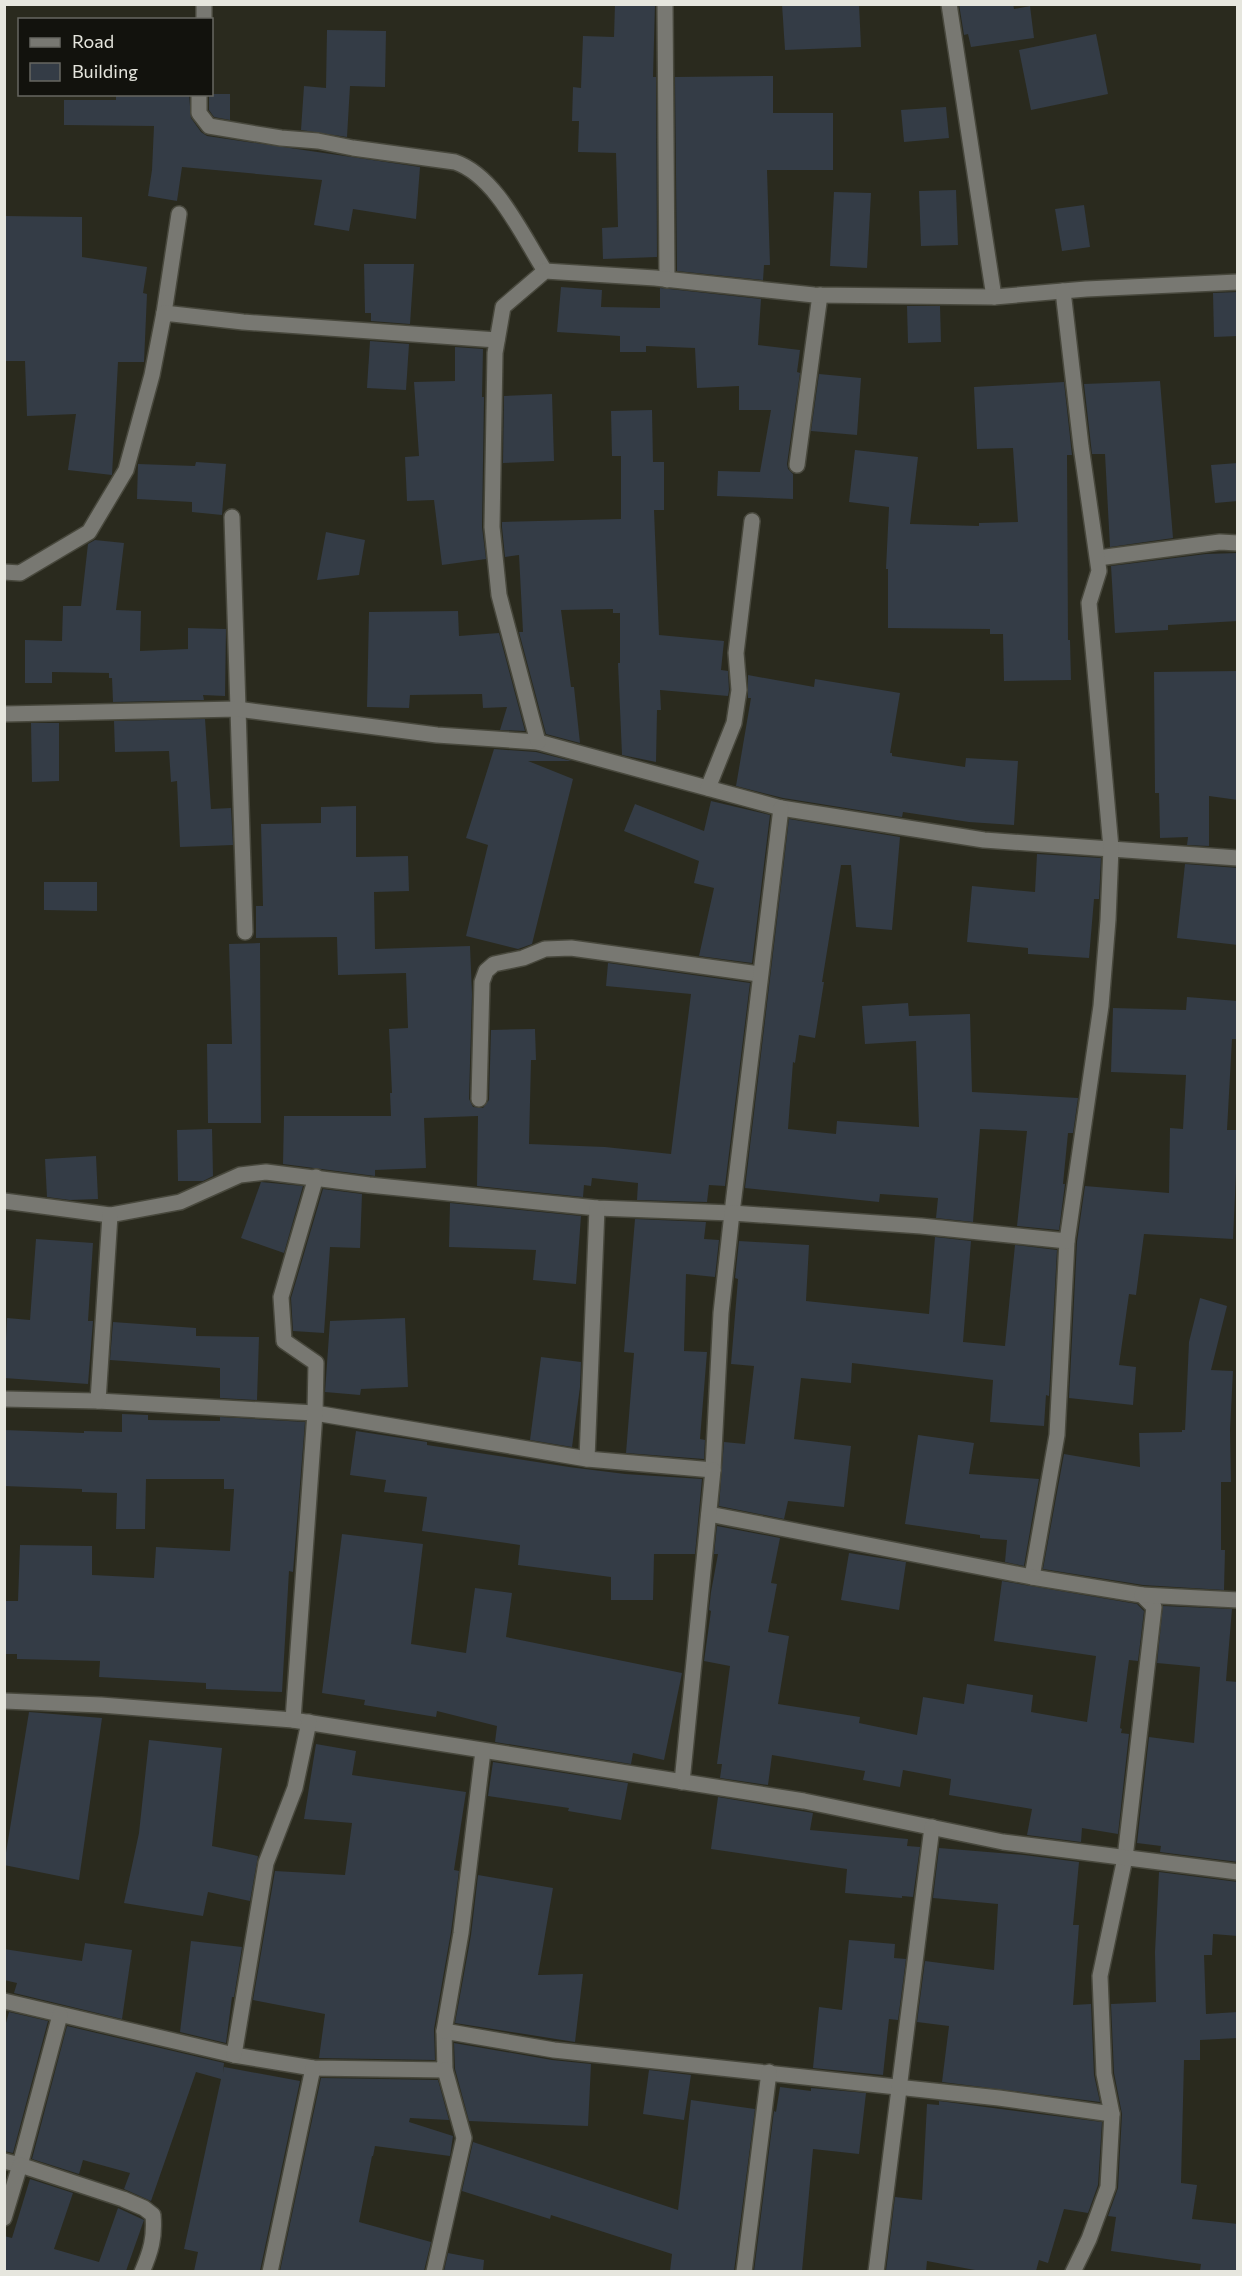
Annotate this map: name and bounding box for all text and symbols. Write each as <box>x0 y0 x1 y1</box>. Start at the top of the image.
legend <box>18 18 213 96</box>
text: Road <box>72 30 114 52</box>
text: Building <box>72 60 138 82</box>

